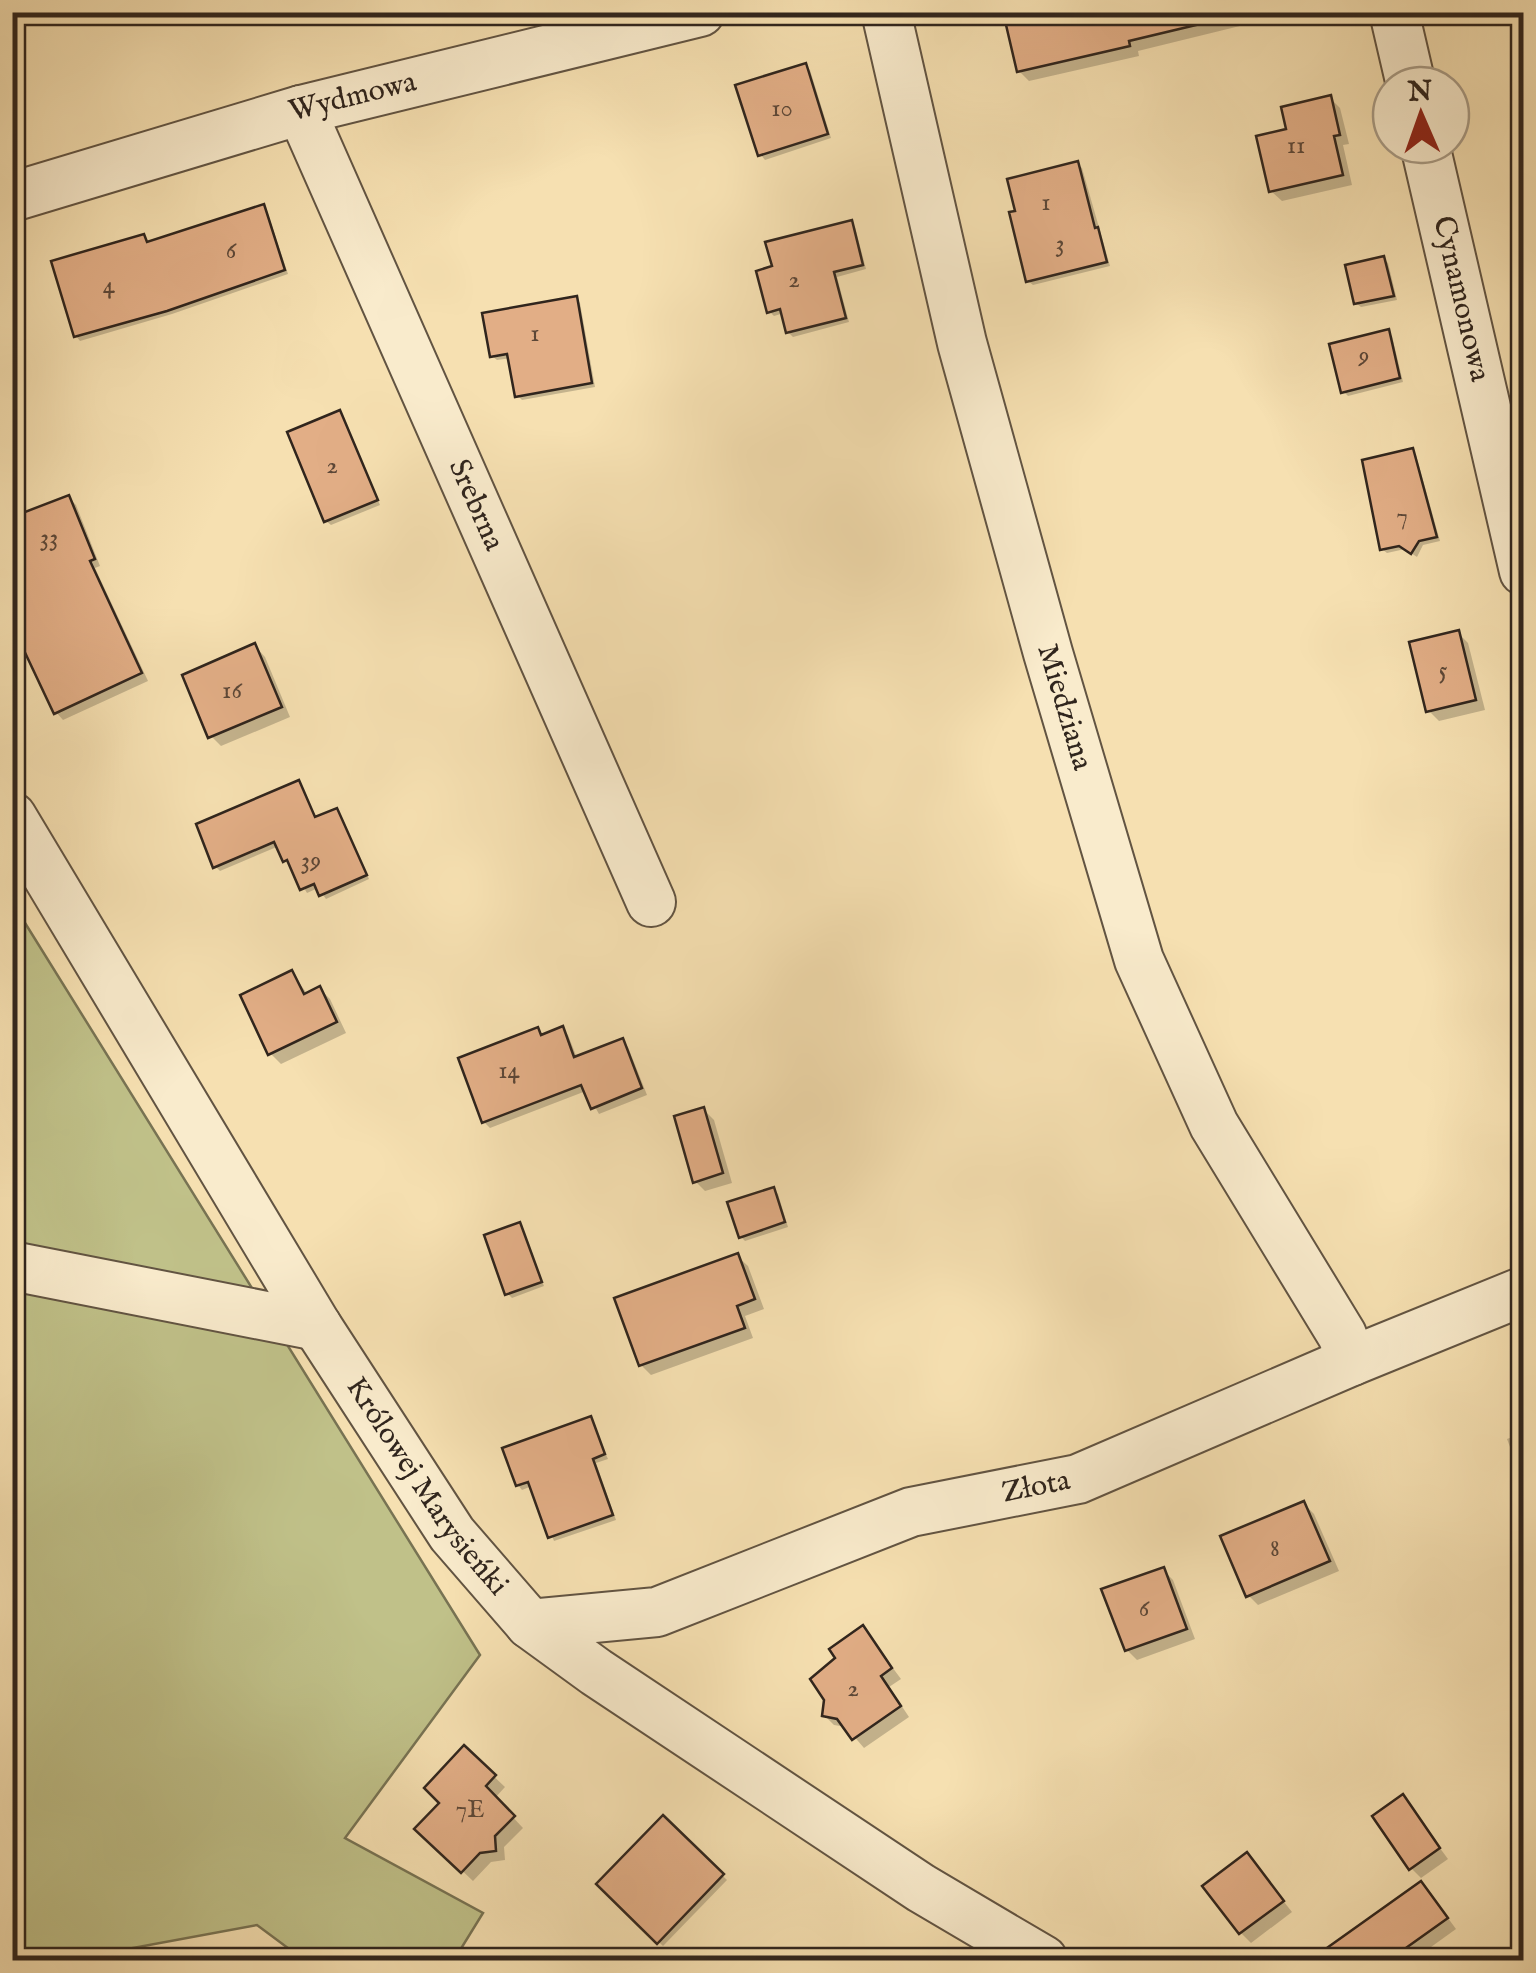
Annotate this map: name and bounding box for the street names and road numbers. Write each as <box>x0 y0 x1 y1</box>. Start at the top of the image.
street label: Wydmowa <box>285 63 420 131</box>
street label: Cynamonowa <box>1423 212 1498 385</box>
street label: Srebrna <box>439 454 512 557</box>
street label: Miedziana <box>1027 640 1101 775</box>
street label: Królowej Marysieńki <box>336 1370 516 1604</box>
street label: Złota <box>999 1462 1073 1513</box>

